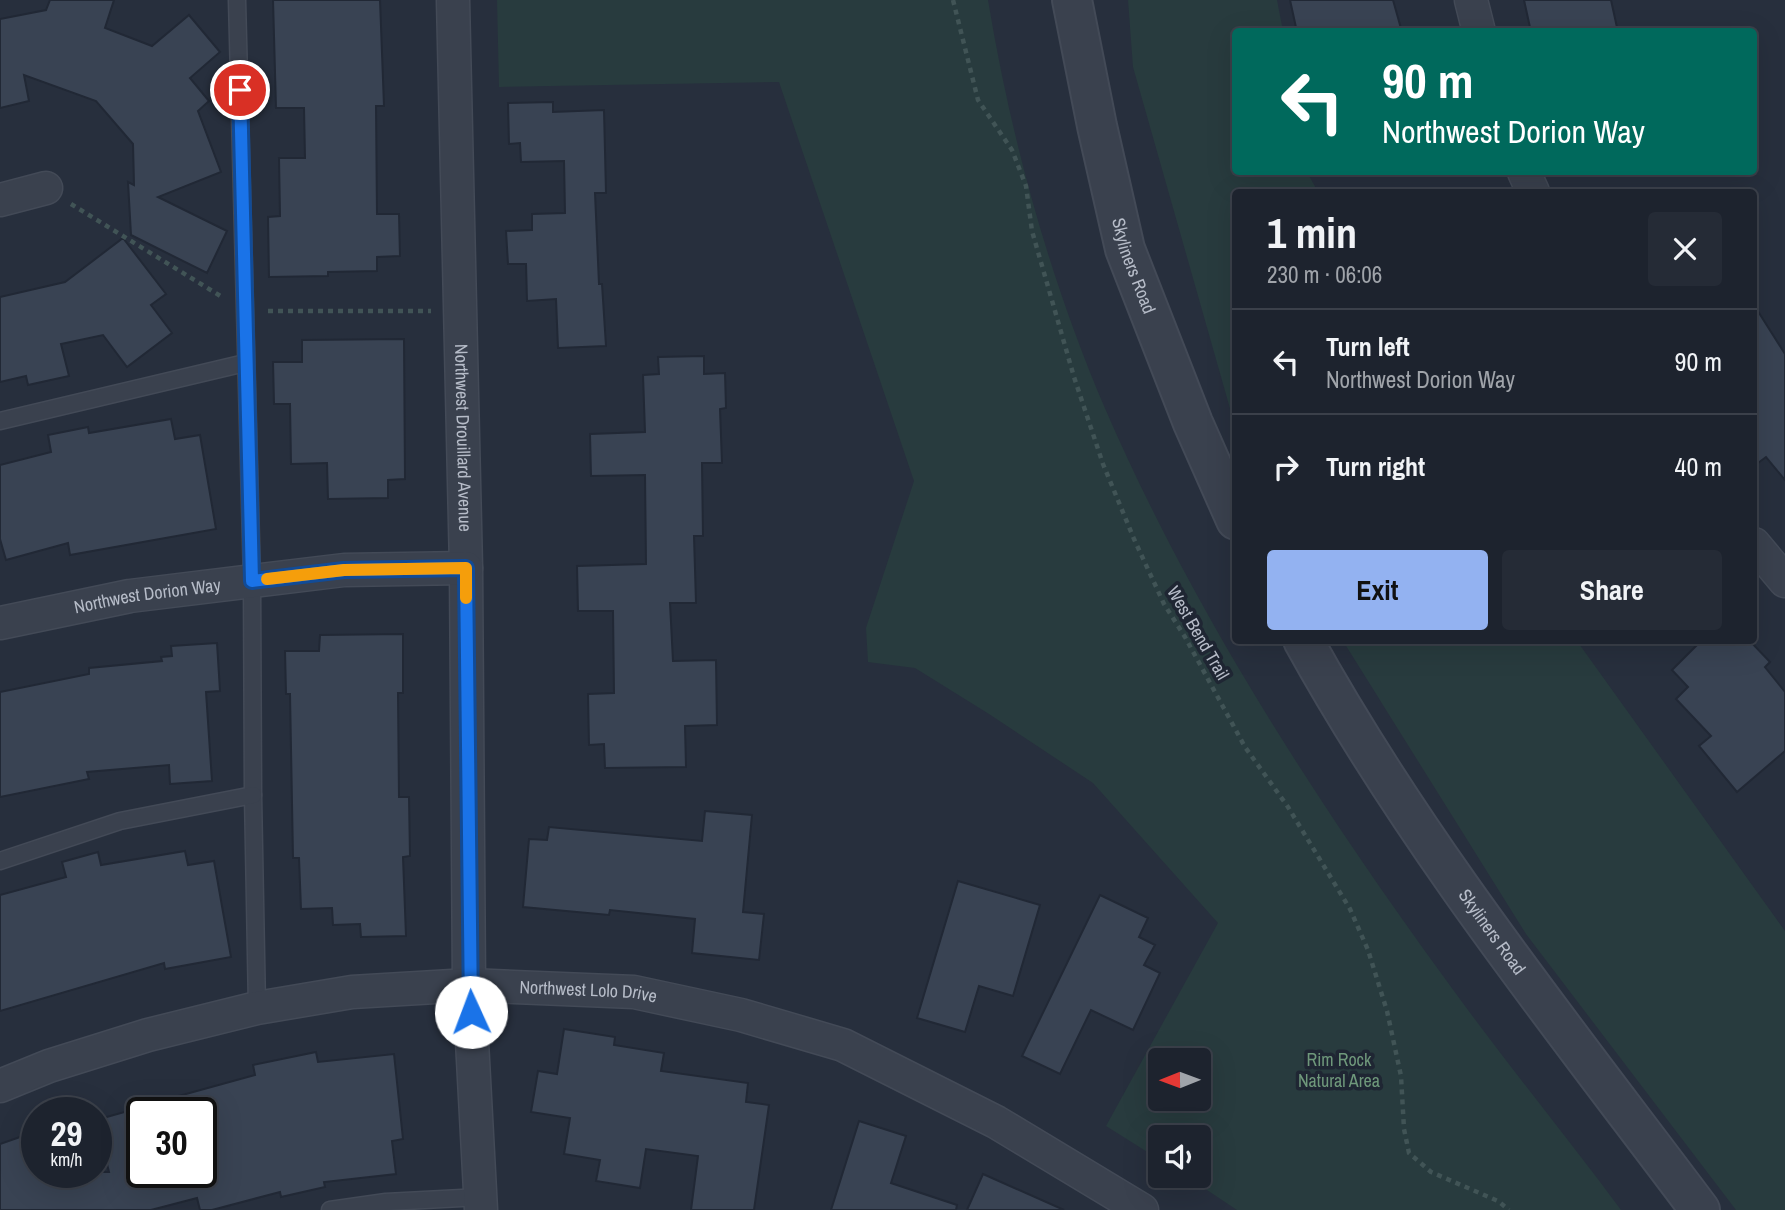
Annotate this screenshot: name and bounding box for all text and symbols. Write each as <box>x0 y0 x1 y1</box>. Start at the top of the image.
text: 90 m <box>1382 47 1474 113</box>
icon: left <box>1267 56 1358 147</box>
pin <box>210 60 270 120</box>
icon: arrive <box>221 71 259 109</box>
text: Northwest Dorion Way <box>1382 110 1645 153</box>
text: 1 min <box>1267 205 1357 261</box>
button: close <box>1648 212 1722 286</box>
street label: Skyliners Road <box>1106 215 1162 317</box>
text: 230 m · 06:06 <box>1267 259 1382 290</box>
text: Turn left <box>1326 329 1410 364</box>
icon: left <box>1267 343 1305 381</box>
street label: Northwest Drouillard Avenue <box>449 344 478 532</box>
text: 90 m <box>1675 344 1722 379</box>
text: Northwest Dorion Way <box>1326 364 1515 395</box>
icon: right <box>1267 448 1305 486</box>
text: Turn right <box>1326 449 1425 484</box>
text: 40 m <box>1675 449 1722 484</box>
button: Exit <box>1267 550 1488 630</box>
button: Share <box>1502 550 1722 630</box>
street label: Northwest Dorion Way <box>72 572 223 619</box>
street label: West Bend Trail <box>1161 581 1235 684</box>
street label: Skyliners Road <box>1453 884 1532 980</box>
street label: Northwest Lolo Drive <box>519 974 660 1009</box>
position arrow <box>434 975 508 1049</box>
park label: Rim Rock Natural Area <box>1298 1047 1380 1093</box>
north arrow <box>1148 1048 1211 1111</box>
map controls <box>1148 1048 1211 1188</box>
speed limit sign: 30 <box>126 1097 217 1188</box>
text: 29 <box>51 1110 82 1157</box>
button: sound <box>1148 1125 1211 1188</box>
text: km/h <box>51 1147 83 1172</box>

